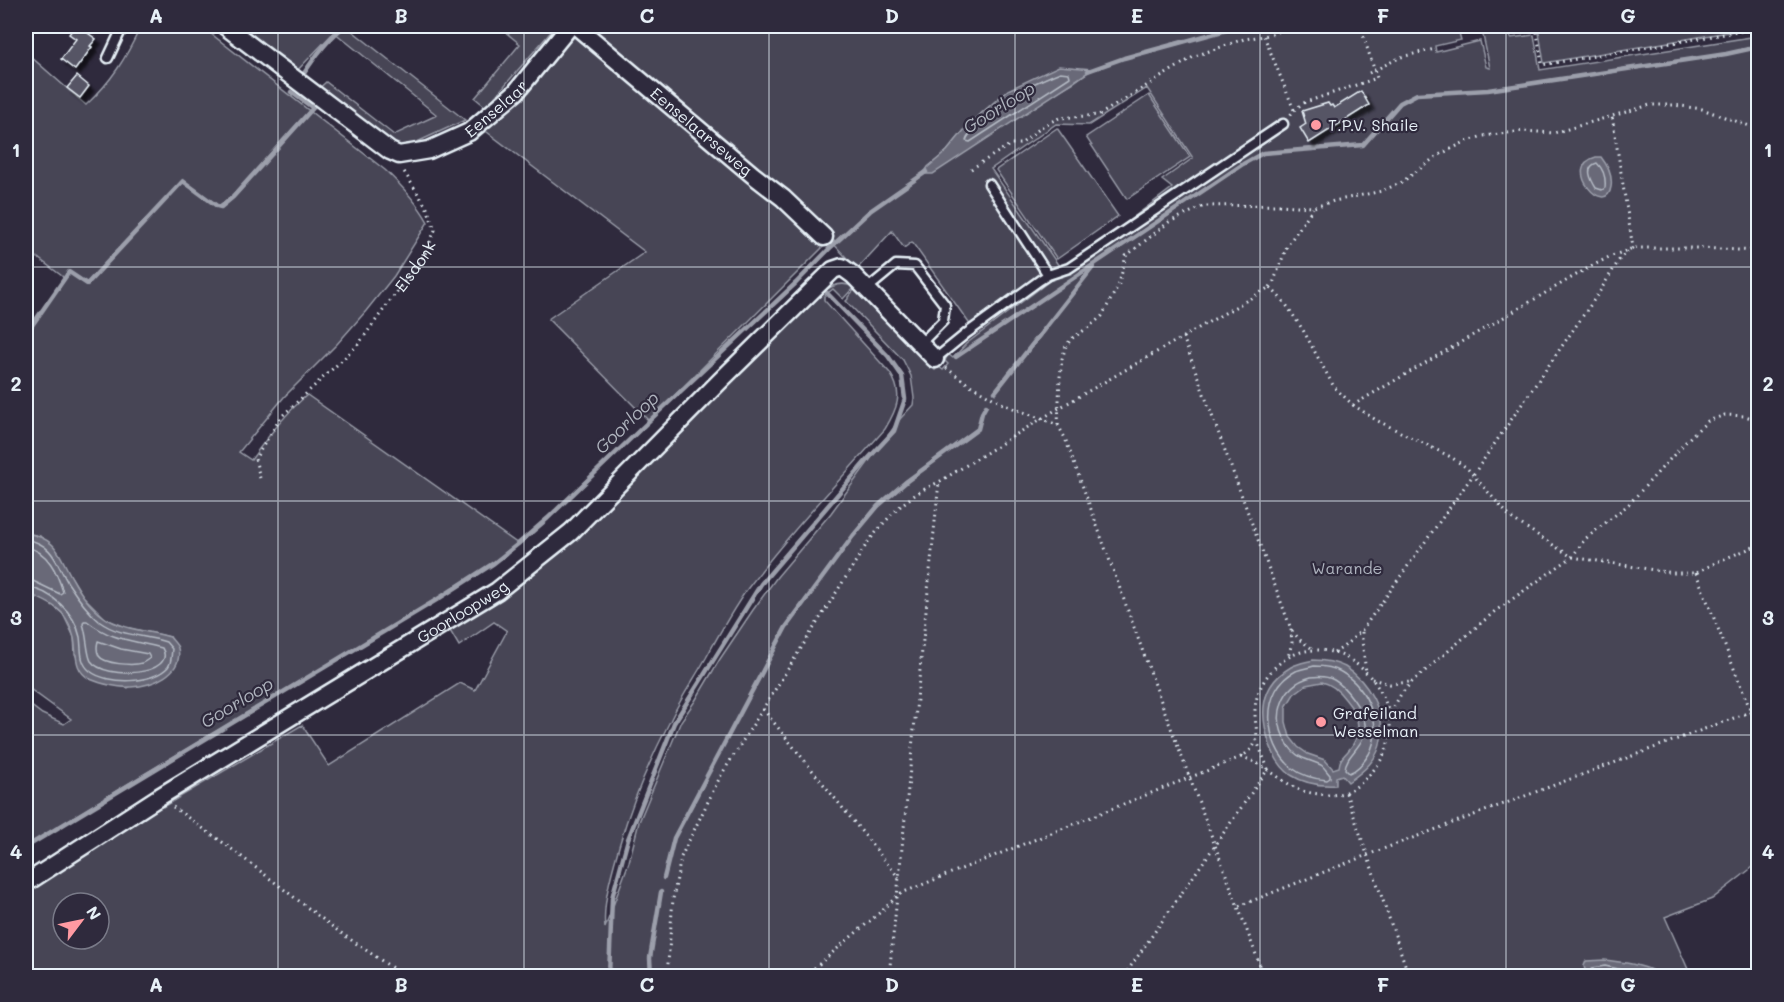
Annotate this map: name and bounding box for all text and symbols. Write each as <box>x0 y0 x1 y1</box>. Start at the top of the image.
text: A <box>149 2 163 28</box>
text: B <box>394 2 408 28</box>
text: C <box>640 2 655 28</box>
text: D <box>885 2 899 28</box>
text: E <box>1131 2 1143 28</box>
text: F <box>1377 2 1390 28</box>
text: G <box>1620 2 1636 28</box>
street label: Eenselaar <box>460 75 532 142</box>
water label: Goorloop <box>958 76 1039 139</box>
street label: Eenselaarseweg <box>646 82 757 180</box>
place label: T.P.V. Shaile <box>1328 114 1418 135</box>
marker: T.P.V. Shaile <box>1309 118 1323 132</box>
text: 1 <box>12 136 20 162</box>
text: 1 <box>1764 136 1772 162</box>
street label: Elsdonk <box>390 237 440 296</box>
text: 2 <box>10 370 22 396</box>
text: 2 <box>1762 370 1774 396</box>
water label: Goorloop <box>589 386 664 459</box>
park label: Warande <box>1312 557 1382 578</box>
street label: Goorloopweg <box>413 575 512 647</box>
text: 3 <box>10 604 22 630</box>
text: 3 <box>1762 604 1774 630</box>
water label: Goorloop <box>196 671 277 733</box>
place label: Grafeiland Wesselman <box>1333 702 1418 741</box>
marker: Grafeiland Wesselman <box>1314 715 1328 729</box>
text: 4 <box>10 838 23 864</box>
text: 4 <box>1762 838 1775 864</box>
north arrow <box>51 891 111 951</box>
text: N <box>82 902 106 924</box>
text: A <box>149 971 163 997</box>
text: B <box>394 971 408 997</box>
text: C <box>640 971 655 997</box>
text: D <box>885 971 899 997</box>
text: E <box>1131 971 1143 997</box>
text: F <box>1377 971 1390 997</box>
text: G <box>1620 971 1636 997</box>

